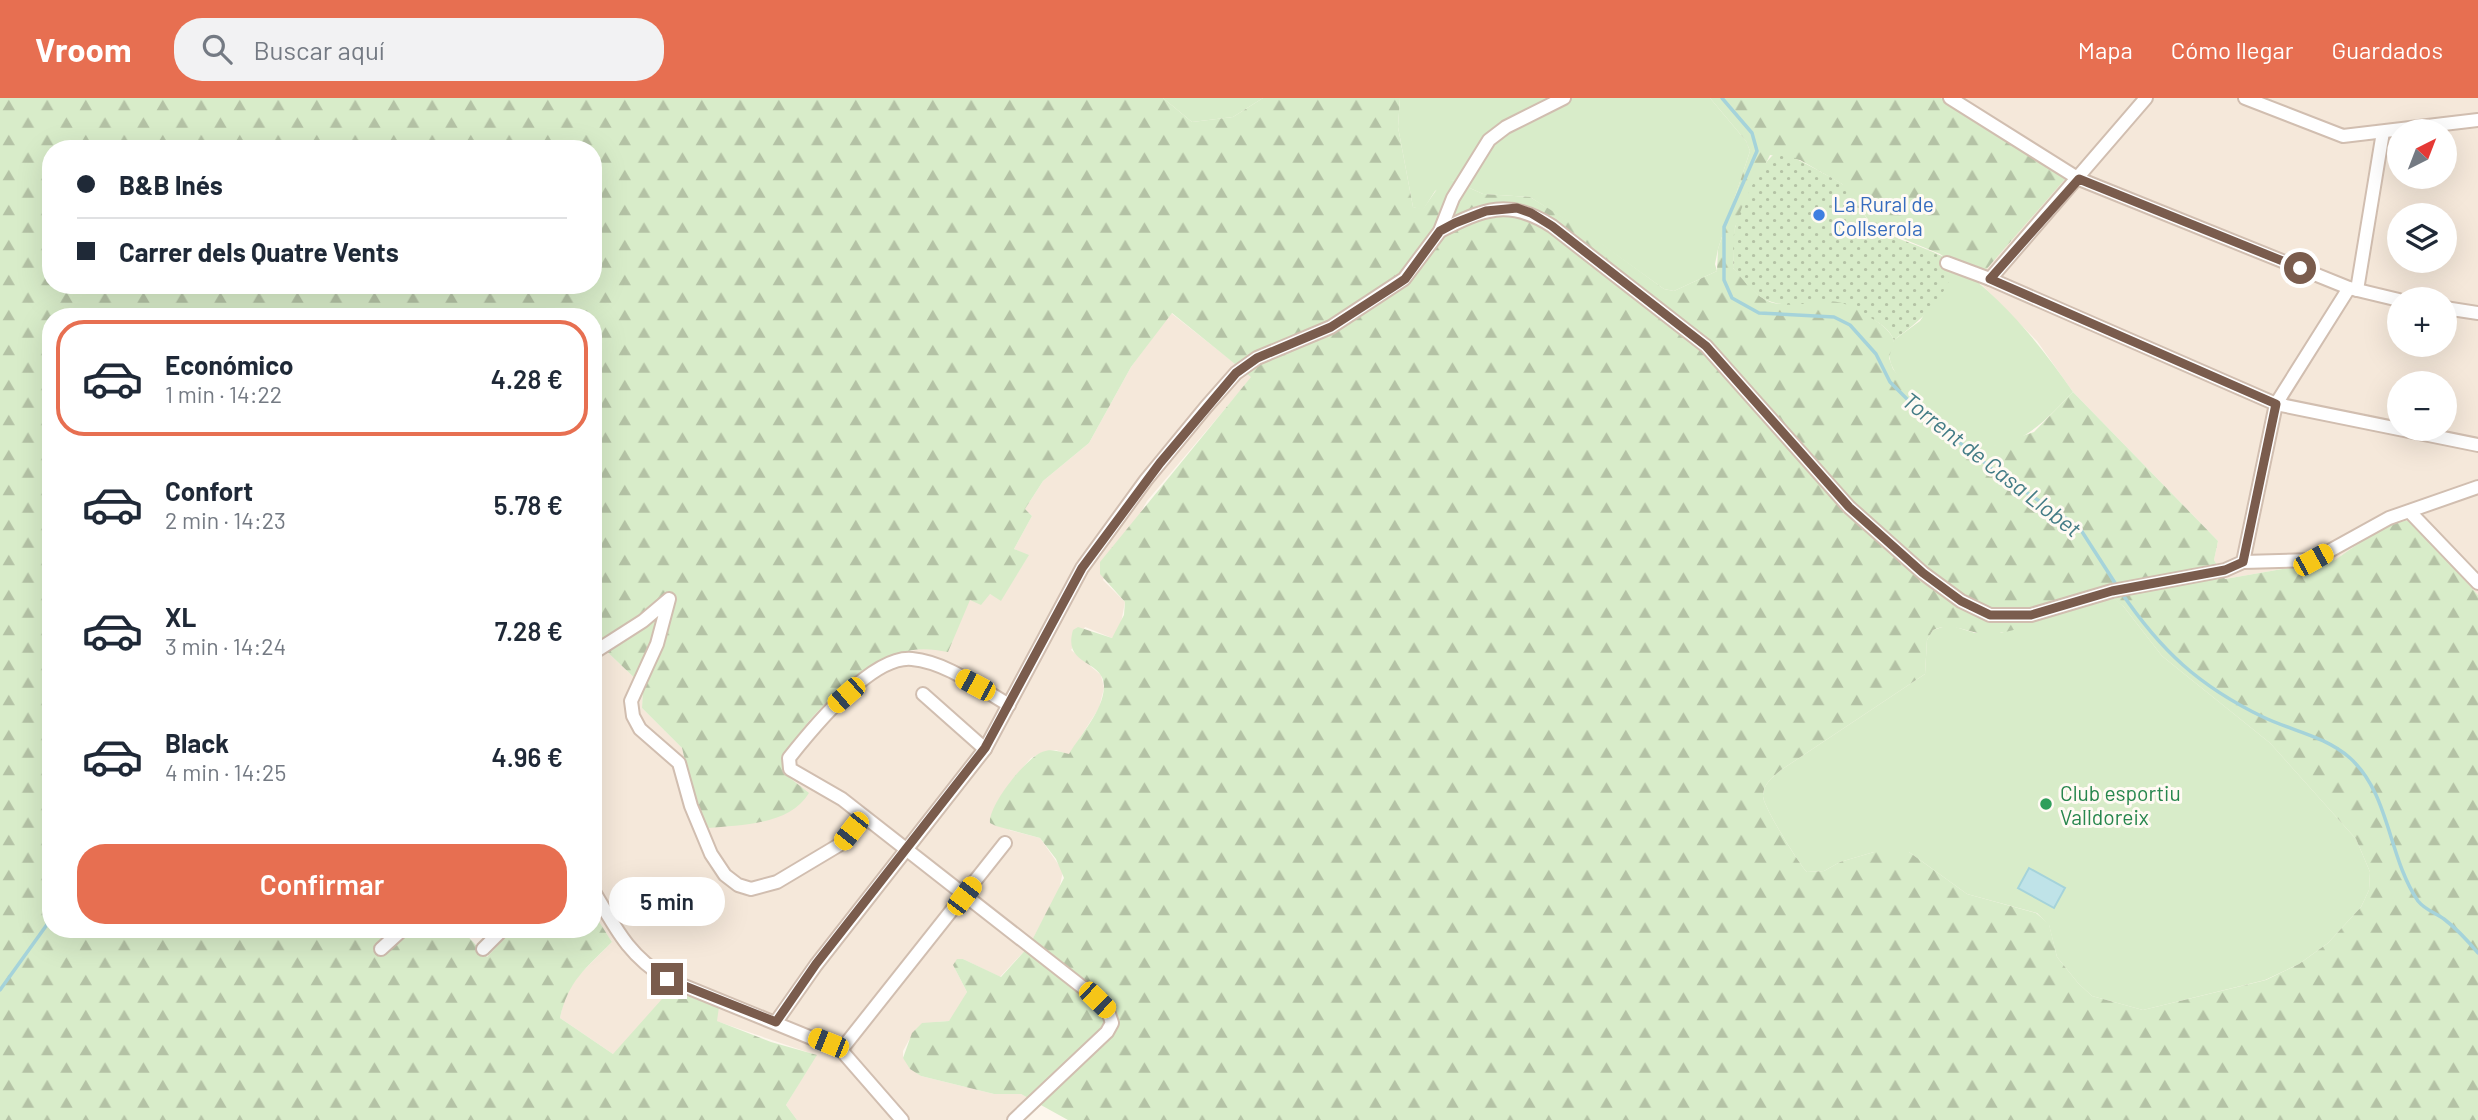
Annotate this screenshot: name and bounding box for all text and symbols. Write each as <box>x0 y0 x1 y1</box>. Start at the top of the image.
search box <box>174 18 664 81</box>
text: Vroom <box>35 29 132 69</box>
icon: search <box>198 30 236 68</box>
text: Buscar aquí <box>254 34 384 65</box>
text: Mapa <box>2078 35 2133 64</box>
text: Cómo llegar <box>2171 35 2293 64</box>
text: Guardados <box>2331 35 2443 64</box>
north arrow <box>2387 119 2457 189</box>
map controls <box>2387 119 2457 441</box>
text: B&B Inés <box>119 169 223 200</box>
place label: La Rural de Collserola <box>1833 191 1934 240</box>
button: layers <box>2387 203 2457 273</box>
marker: La Rural de Collserola <box>1811 207 1827 223</box>
text: Carrer dels Quatre Vents <box>119 236 399 267</box>
route start <box>2284 252 2316 284</box>
button: + <box>2387 287 2457 357</box>
icon: car <box>81 347 144 410</box>
text: Económico <box>165 349 294 380</box>
text: 4.28 € <box>491 363 563 394</box>
button: − <box>2387 371 2457 441</box>
text: 1 min · 14:22 <box>165 380 282 408</box>
water label: Torrent de Casa Llobet <box>1897 386 2087 542</box>
icon: car <box>81 473 144 536</box>
text: Confort <box>165 475 253 506</box>
text: 5.78 € <box>494 489 563 520</box>
text: 2 min · 14:23 <box>165 506 286 534</box>
car <box>2290 541 2337 579</box>
icon: car <box>81 599 144 662</box>
text: XL <box>165 601 196 632</box>
text: 7.28 € <box>495 615 563 646</box>
text: 3 min · 14:24 <box>165 632 286 660</box>
car <box>952 666 999 704</box>
car <box>824 673 869 717</box>
icon: car <box>81 725 144 788</box>
text: Black <box>165 727 229 758</box>
text: 4.96 € <box>492 741 563 772</box>
text: 4 min · 14:25 <box>165 758 286 786</box>
place label: Club esportiu Valldoreix <box>2060 780 2181 829</box>
marker: Club esportiu Valldoreix <box>2038 796 2054 812</box>
car <box>830 808 873 854</box>
button: Confirmar <box>77 844 567 924</box>
car <box>943 873 986 919</box>
callout: 5 min <box>609 878 725 926</box>
text: 5 min <box>640 887 694 915</box>
route end <box>651 963 683 995</box>
car <box>1075 978 1120 1022</box>
car <box>805 1025 852 1061</box>

